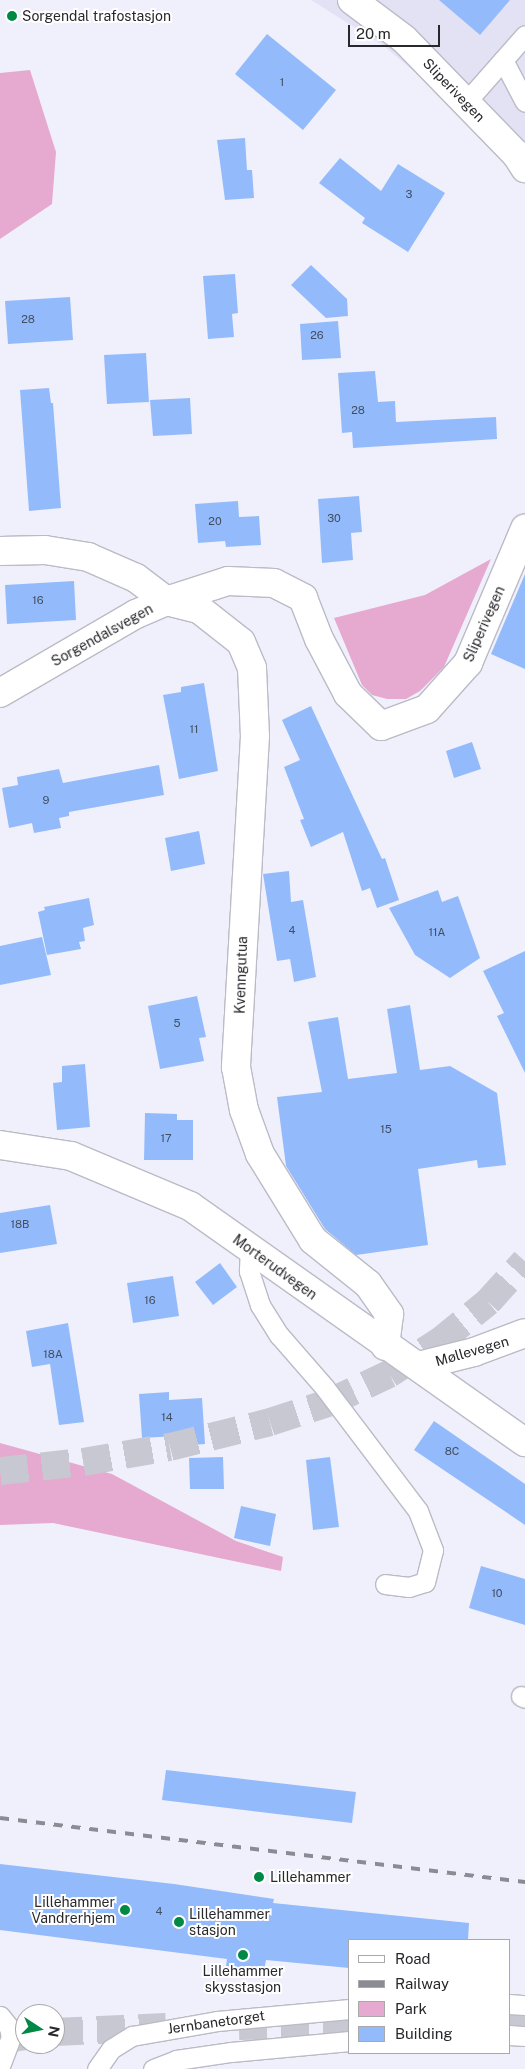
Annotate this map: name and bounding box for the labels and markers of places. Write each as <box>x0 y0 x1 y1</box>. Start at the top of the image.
place label: Sorgendal trafostasjon <box>22 8 171 24</box>
marker: Sorgendal trafostasjon <box>6 10 18 22</box>
place label: Lillehammer <box>270 1869 351 1885</box>
marker: Lillehammer <box>252 1870 266 1884</box>
place label: Lillehammer Vandrerhjem <box>31 1894 115 1926</box>
marker: Lillehammer Vandrerhjem <box>119 1904 131 1916</box>
place label: Lillehammer stasjon <box>189 1906 270 1938</box>
marker: Lillehammer stasjon <box>173 1916 185 1928</box>
marker: Lillehammer skysstasjon <box>237 1949 249 1961</box>
place label: Lillehammer skysstasjon <box>203 1963 283 1995</box>

